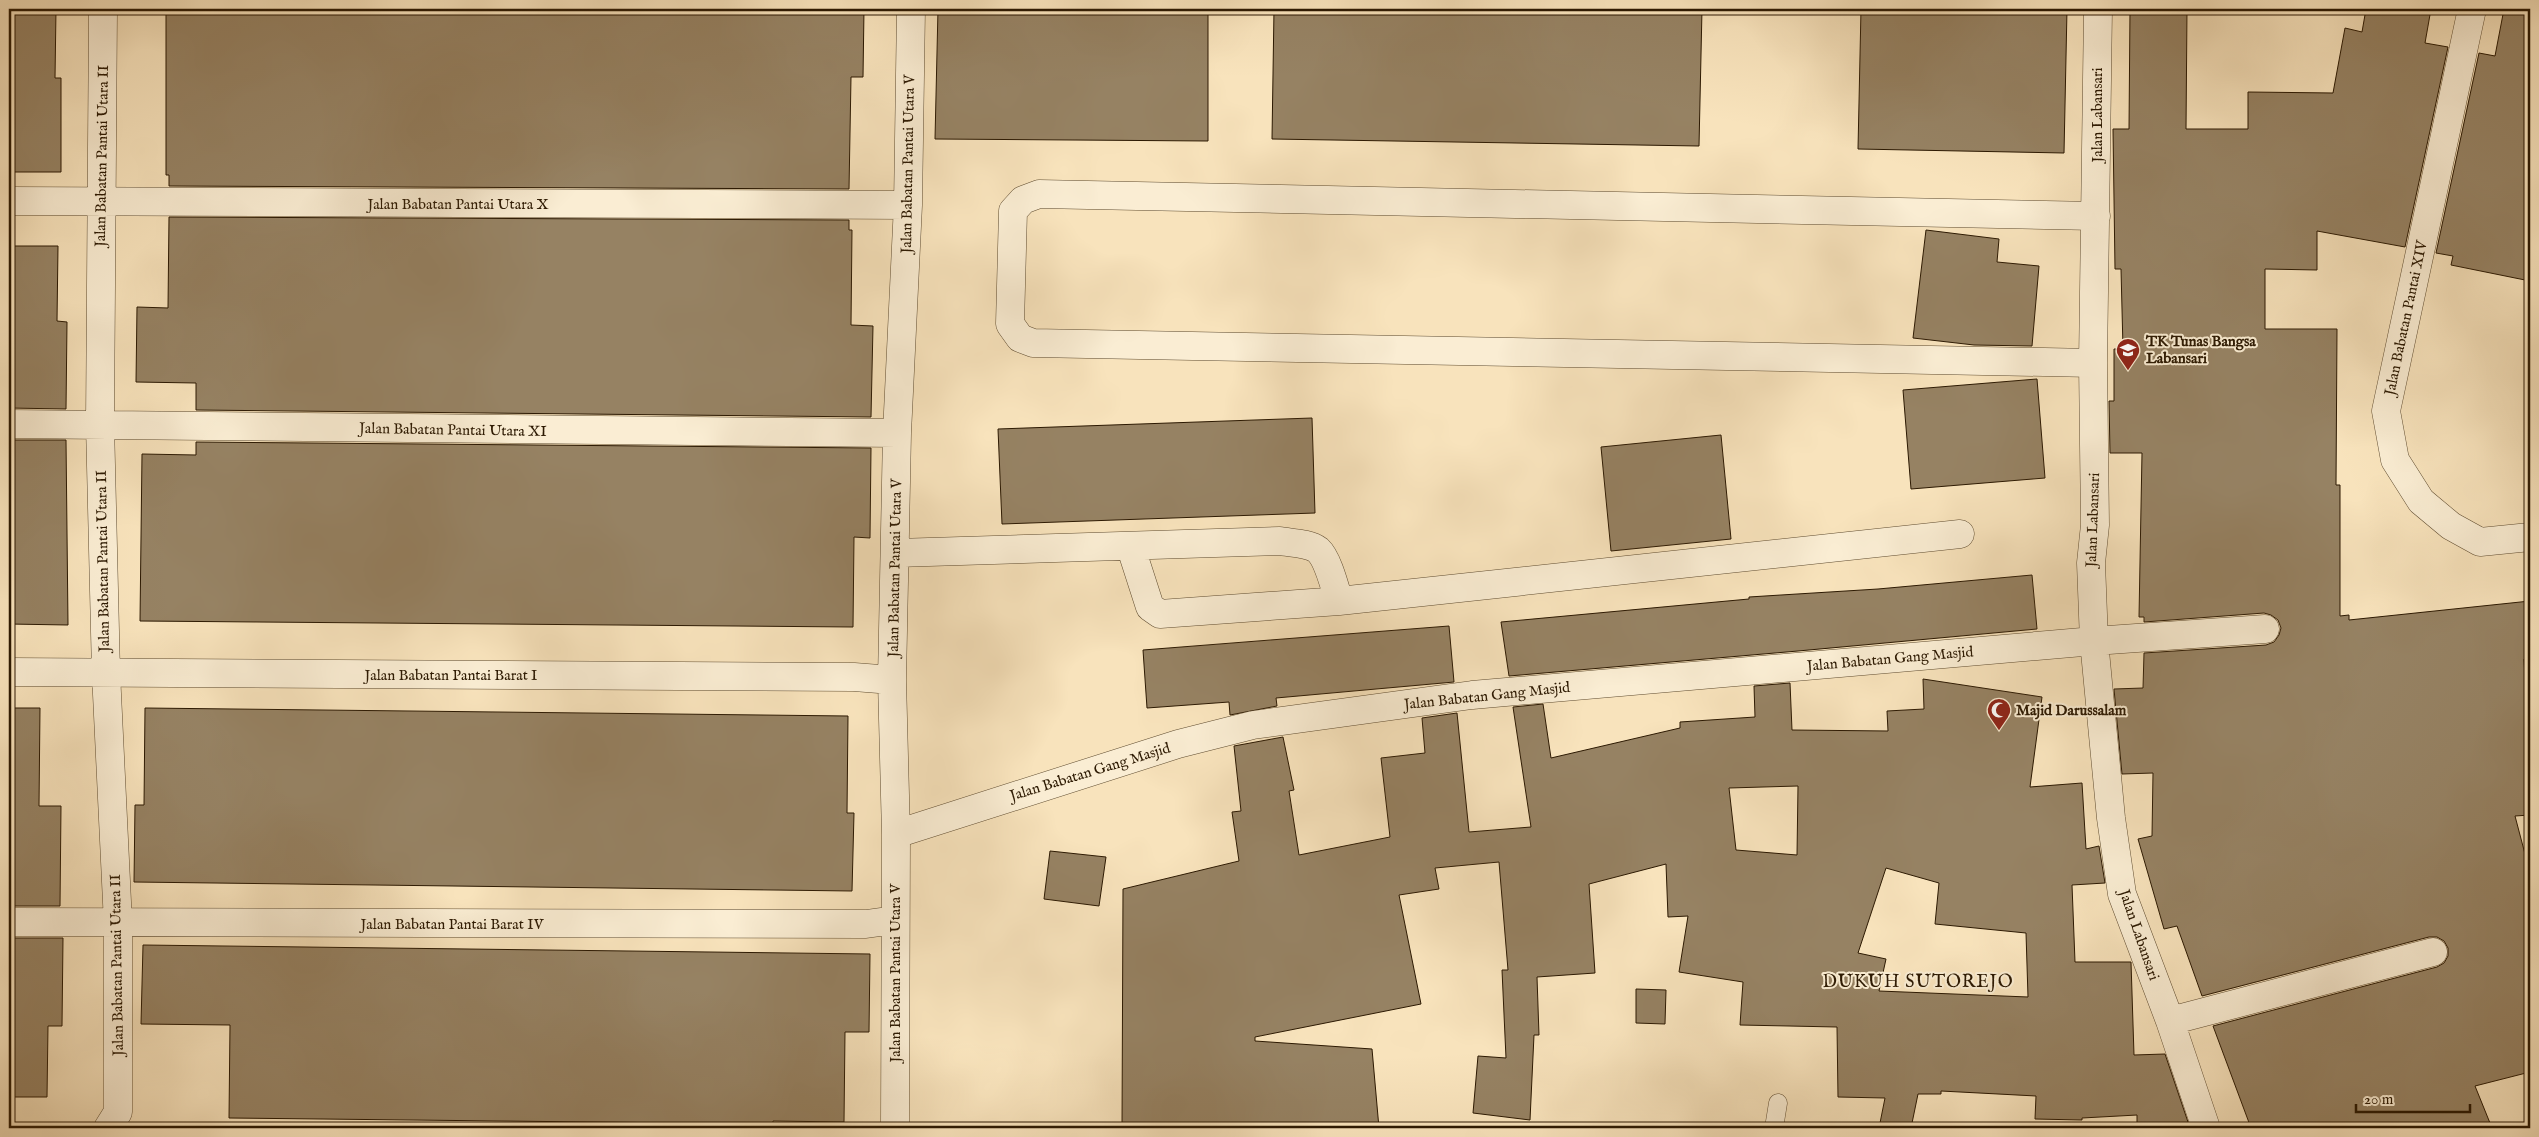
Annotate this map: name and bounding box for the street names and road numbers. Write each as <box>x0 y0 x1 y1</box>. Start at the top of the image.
street label: Jalan Babatan Pantai Utara II <box>91 64 113 249</box>
street label: Jalan Labansari <box>2088 68 2107 164</box>
street label: Jalan Babatan Pantai Utara V <box>897 73 919 256</box>
street label: Jalan Babatan Pantai Utara X <box>365 195 549 214</box>
street label: Jalan Babatan Pantai XIV <box>2380 237 2432 399</box>
street label: Jalan Babatan Pantai Utara XI <box>357 419 547 441</box>
street label: Jalan Babatan Pantai Utara II <box>92 469 114 654</box>
street label: Jalan Labansari <box>2082 472 2104 570</box>
street label: Jalan Babatan Pantai Utara V <box>884 477 906 660</box>
street label: Jalan Babatan Gang Masjid <box>1804 642 1975 676</box>
street label: Jalan Babatan Pantai Barat I <box>362 666 538 685</box>
street label: Jalan Babatan Gang Masjid <box>1401 678 1572 714</box>
street label: Jalan Babatan Gang Masjid <box>1005 738 1174 806</box>
street label: Jalan Babatan Pantai Utara II <box>106 873 128 1058</box>
street label: Jalan Babatan Pantai Utara V <box>886 882 905 1064</box>
street label: Jalan Labansari <box>2114 885 2163 983</box>
street label: Jalan Babatan Pantai Barat IV <box>359 915 545 934</box>

